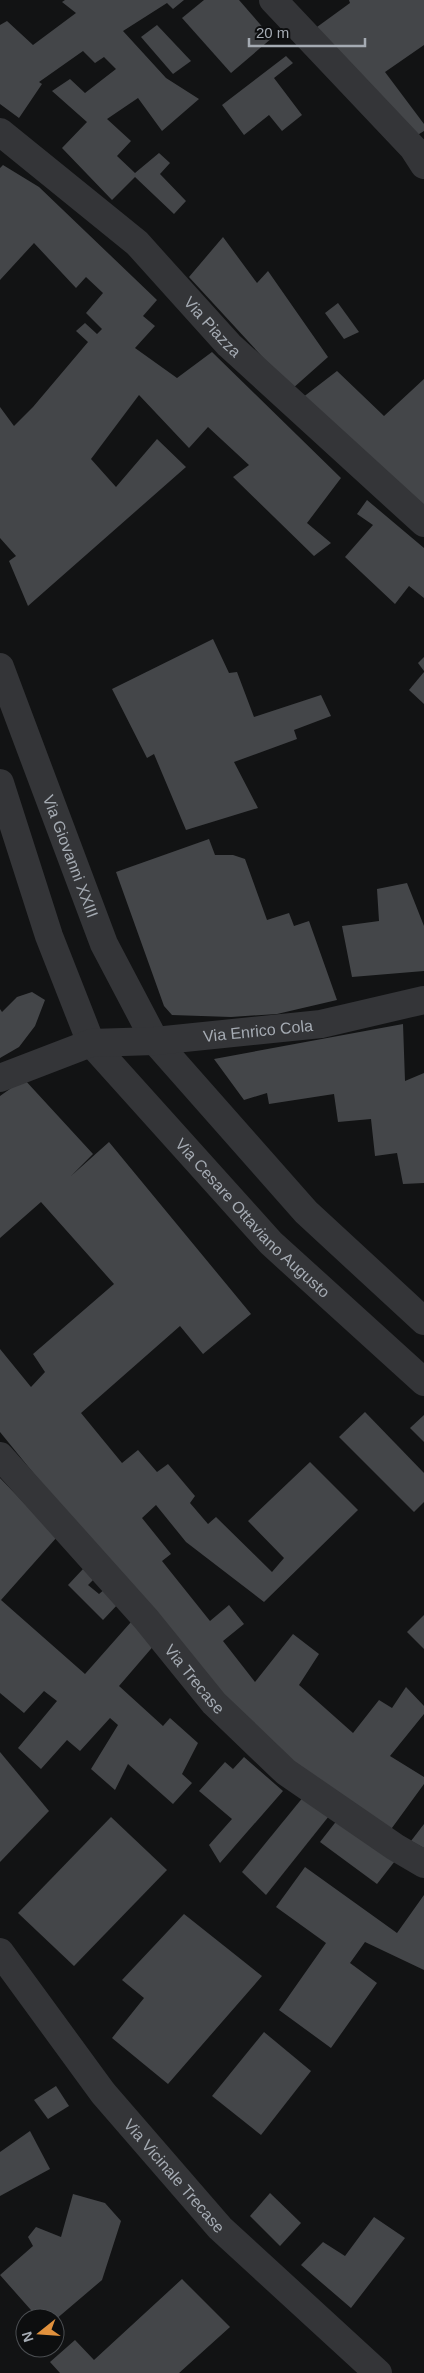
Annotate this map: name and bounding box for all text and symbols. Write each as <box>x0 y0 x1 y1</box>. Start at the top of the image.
scale bar <box>249 15 365 47</box>
text: 20 m <box>256 24 289 41</box>
street label: Via Piazza <box>181 293 244 360</box>
street label: Via Giovanni XXIII <box>40 793 101 920</box>
street label: Via Enrico Cola <box>202 1017 314 1045</box>
street label: Via Cesare Ottaviano Augusto <box>172 1135 333 1301</box>
street label: Via Trecase <box>161 1641 228 1717</box>
street label: Via Vicinale Trecase <box>121 2116 228 2236</box>
north arrow <box>15 2308 65 2358</box>
text: N <box>18 2330 37 2344</box>

